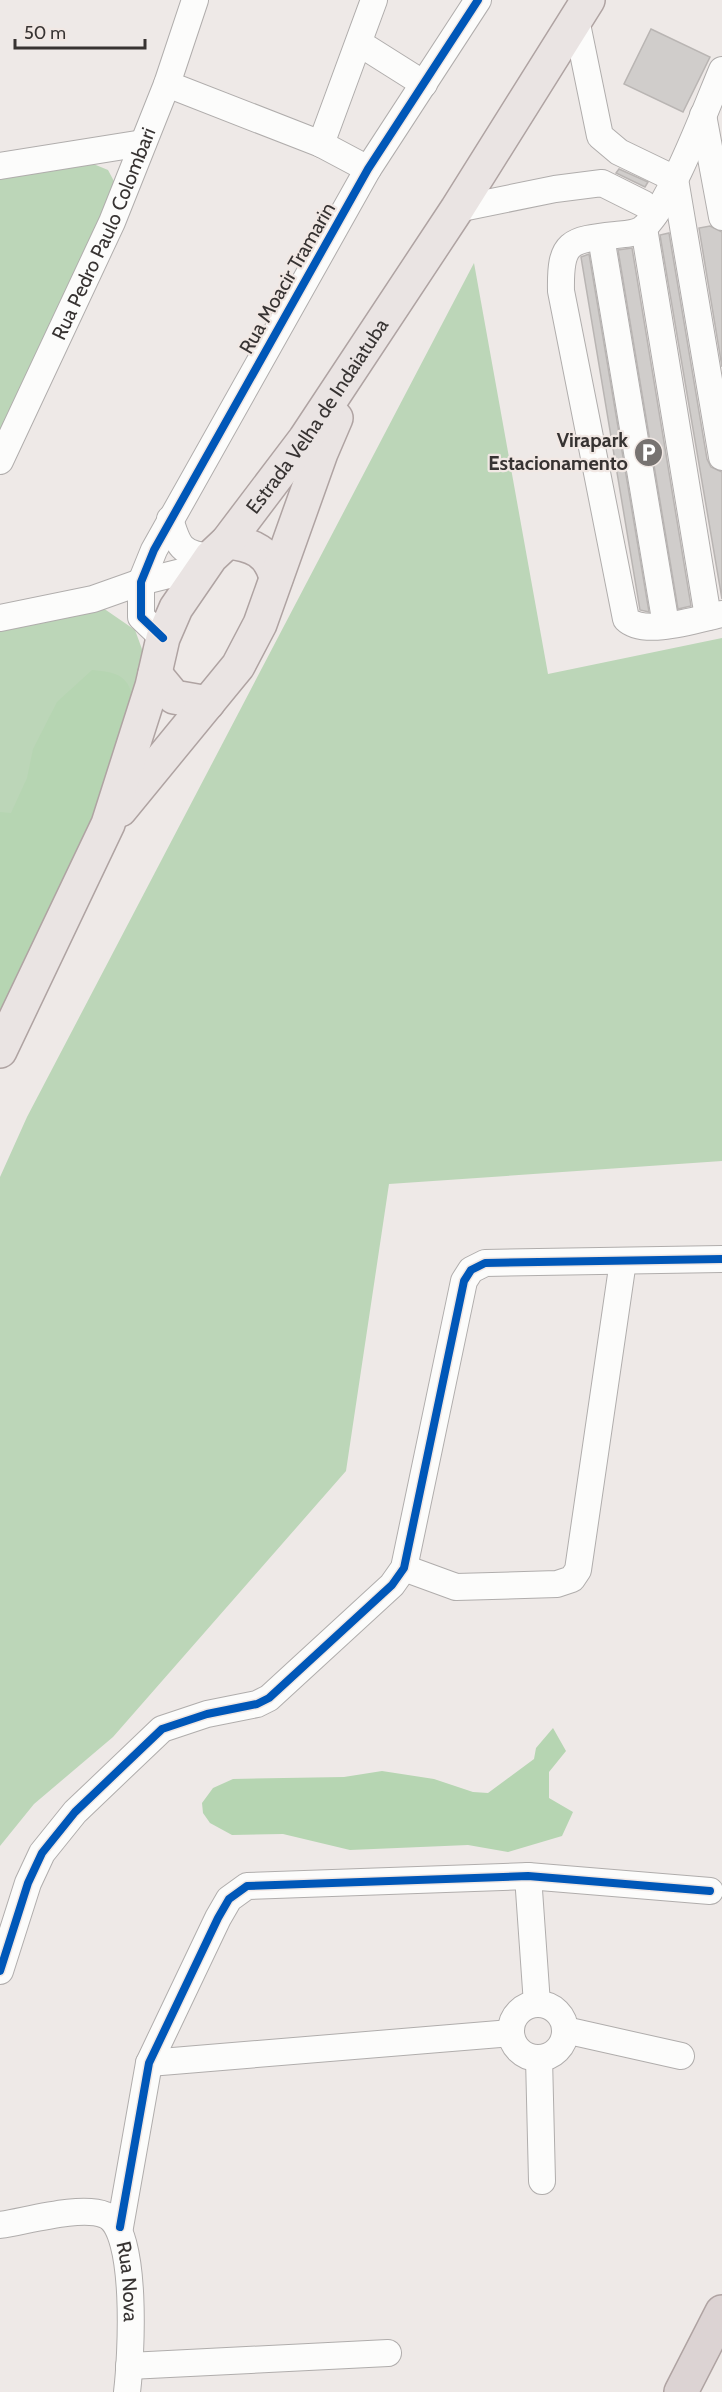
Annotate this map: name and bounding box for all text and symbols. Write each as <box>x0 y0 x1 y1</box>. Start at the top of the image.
scale bar <box>15 12 146 50</box>
text: 50 m <box>24 22 66 44</box>
street label: Rua Pedro Paulo Colombari <box>47 124 160 344</box>
street label: Rua Moacir Tramarin <box>234 198 340 358</box>
street label: Estrada Velha de Indaiatuba <box>241 314 394 518</box>
place label: Virapark Estacionamento <box>488 428 628 475</box>
parking icon: Virapark Estacionamento <box>633 436 665 468</box>
street label: Rua Nova <box>111 2239 143 2322</box>

